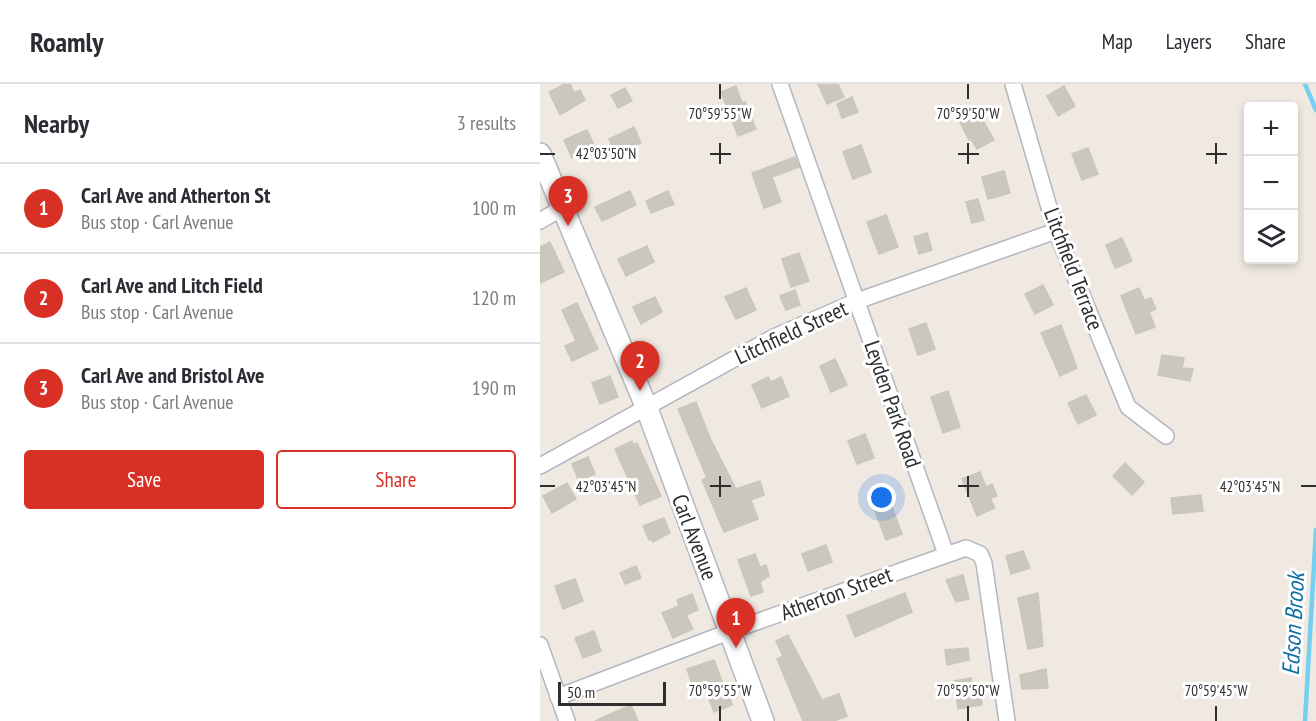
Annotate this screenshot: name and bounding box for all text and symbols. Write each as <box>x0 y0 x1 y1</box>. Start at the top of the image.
text: Roamly <box>30 23 104 60</box>
text: Map <box>1102 28 1133 55</box>
text: Layers <box>1166 28 1212 55</box>
text: Share <box>1245 28 1286 55</box>
map controls <box>1244 102 1298 264</box>
button: + <box>1244 102 1298 156</box>
text: 70°59'55"W <box>688 104 752 123</box>
text: 70°59'50"W <box>936 104 1000 123</box>
text: Nearby <box>24 107 89 140</box>
text: 3 results <box>457 110 516 136</box>
text: 42°03'50"N <box>576 144 636 163</box>
button: − <box>1244 156 1298 210</box>
pin: 3 <box>549 176 588 226</box>
text: Carl Ave and Atherton St <box>81 181 270 209</box>
text: 1 <box>39 195 48 221</box>
text: 100 m <box>472 195 516 221</box>
street label: Litchfield Terrace <box>1038 204 1110 334</box>
text: Bus stop · Carl Avenue <box>81 209 234 235</box>
button: layers <box>1244 210 1298 264</box>
text: Carl Ave and Litch Field <box>81 271 263 299</box>
text: 2 <box>39 285 48 311</box>
text: 120 m <box>472 285 516 311</box>
street label: Litchfield Street <box>730 294 852 370</box>
text: Bus stop · Carl Avenue <box>81 299 234 325</box>
street label: Leyden Park Road <box>858 337 928 471</box>
pin: 2 <box>620 342 660 391</box>
text: Carl Ave and Bristol Ave <box>81 361 265 389</box>
text: 3 <box>39 375 48 401</box>
text: 190 m <box>472 375 516 401</box>
text: Bus stop · Carl Avenue <box>81 389 234 415</box>
button: Save <box>24 450 264 509</box>
button: Share <box>276 450 516 509</box>
text: 42°03'45"N <box>576 477 636 496</box>
text: 42°03'45"N <box>1220 477 1280 496</box>
your location <box>867 483 896 512</box>
street label: Carl Avenue <box>666 490 724 584</box>
street label: Atherton Street <box>776 560 896 626</box>
water label: Edson Brook <box>1275 569 1311 676</box>
pin: 1 <box>716 598 756 648</box>
scale bar <box>558 679 666 706</box>
text: 70°59'55"W <box>688 681 752 700</box>
text: 70°59'50"W <box>936 681 1000 700</box>
text: 70°59'45"W <box>1184 681 1248 700</box>
text: 50 m <box>567 682 595 702</box>

